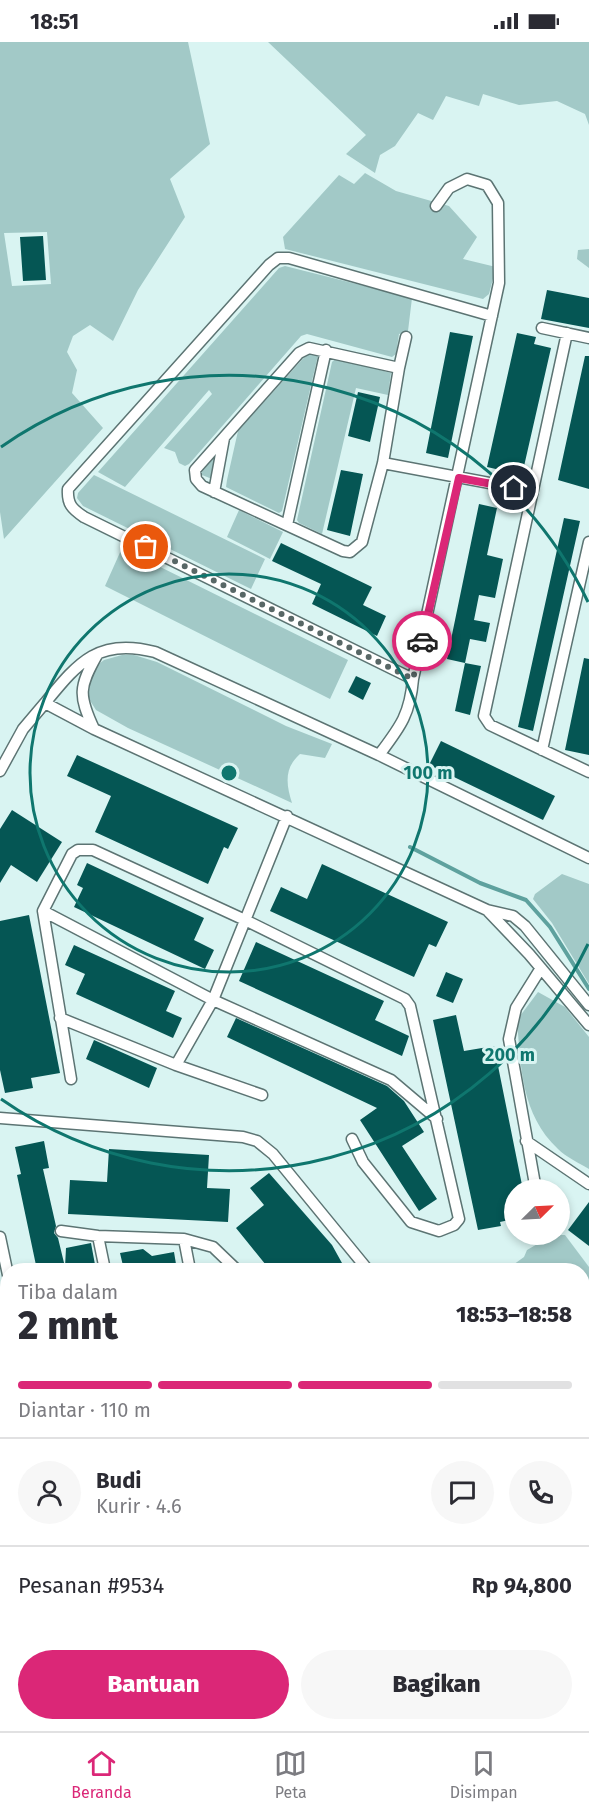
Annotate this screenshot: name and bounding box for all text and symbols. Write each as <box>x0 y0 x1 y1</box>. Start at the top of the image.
text: 18:51 <box>30 8 79 35</box>
pin <box>488 462 539 513</box>
icon: home <box>497 471 530 504</box>
pin <box>120 521 171 572</box>
icon: bag <box>129 530 162 563</box>
courier <box>392 611 452 671</box>
icon: car <box>406 625 439 658</box>
text: 100 m <box>404 762 452 784</box>
centre of rings <box>219 763 239 783</box>
text: 200 m <box>485 1044 535 1066</box>
north arrow <box>504 1179 570 1245</box>
map controls <box>504 1179 570 1245</box>
text: Tiba dalam <box>18 1280 118 1304</box>
text: 18:53–18:58 <box>456 1301 572 1328</box>
text: 2 mnt <box>18 1303 118 1349</box>
text: Diantar · 110 m <box>18 1398 151 1422</box>
button: person <box>18 1461 81 1524</box>
button: chat <box>431 1461 494 1524</box>
button: phone <box>509 1461 572 1524</box>
text: Budi <box>96 1467 142 1494</box>
text: Kurir · 4.6 <box>96 1494 182 1518</box>
text: Pesanan #9534 <box>18 1572 164 1599</box>
text: Rp 94,800 <box>472 1572 572 1599</box>
button: Bantuan <box>18 1650 289 1719</box>
button: Bagikan <box>301 1650 572 1719</box>
tab: Beranda <box>71 1747 132 1802</box>
tab: Peta <box>274 1747 307 1802</box>
tab: Disimpan <box>450 1747 518 1802</box>

